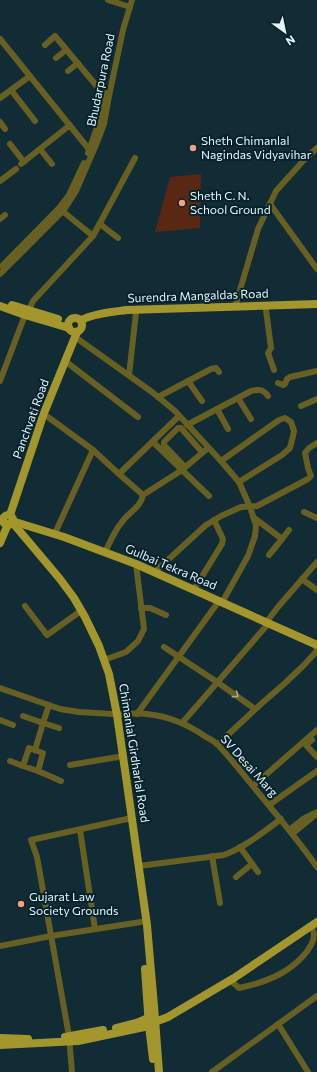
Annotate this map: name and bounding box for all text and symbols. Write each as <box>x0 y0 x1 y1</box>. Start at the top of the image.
north arrow <box>265 12 305 52</box>
street label: Bhudarpura Road <box>83 32 117 127</box>
text: N <box>284 33 298 49</box>
place label: Sheth Chimanlal Nagindas Vidyavihar <box>201 133 312 161</box>
marker: Sheth Chimanlal Nagindas Vidyavihar <box>188 143 198 153</box>
place label: Sheth C. N. School Ground <box>190 188 271 216</box>
marker: Sheth C. N. School Ground <box>177 198 187 208</box>
street label: Surendra Mangaldas Road <box>127 286 269 304</box>
street label: Panchvati Road <box>9 377 51 461</box>
street label: Gulbai Tekra Road <box>123 540 219 592</box>
street label: Chimanlal Girdharlal Road <box>117 682 153 823</box>
one-way arrow <box>232 690 239 698</box>
street label: SV Desai Marg <box>218 731 282 800</box>
place label: Gujarat Law Society Grounds <box>29 889 118 917</box>
marker: Gujarat Law Society Grounds <box>16 899 26 909</box>

